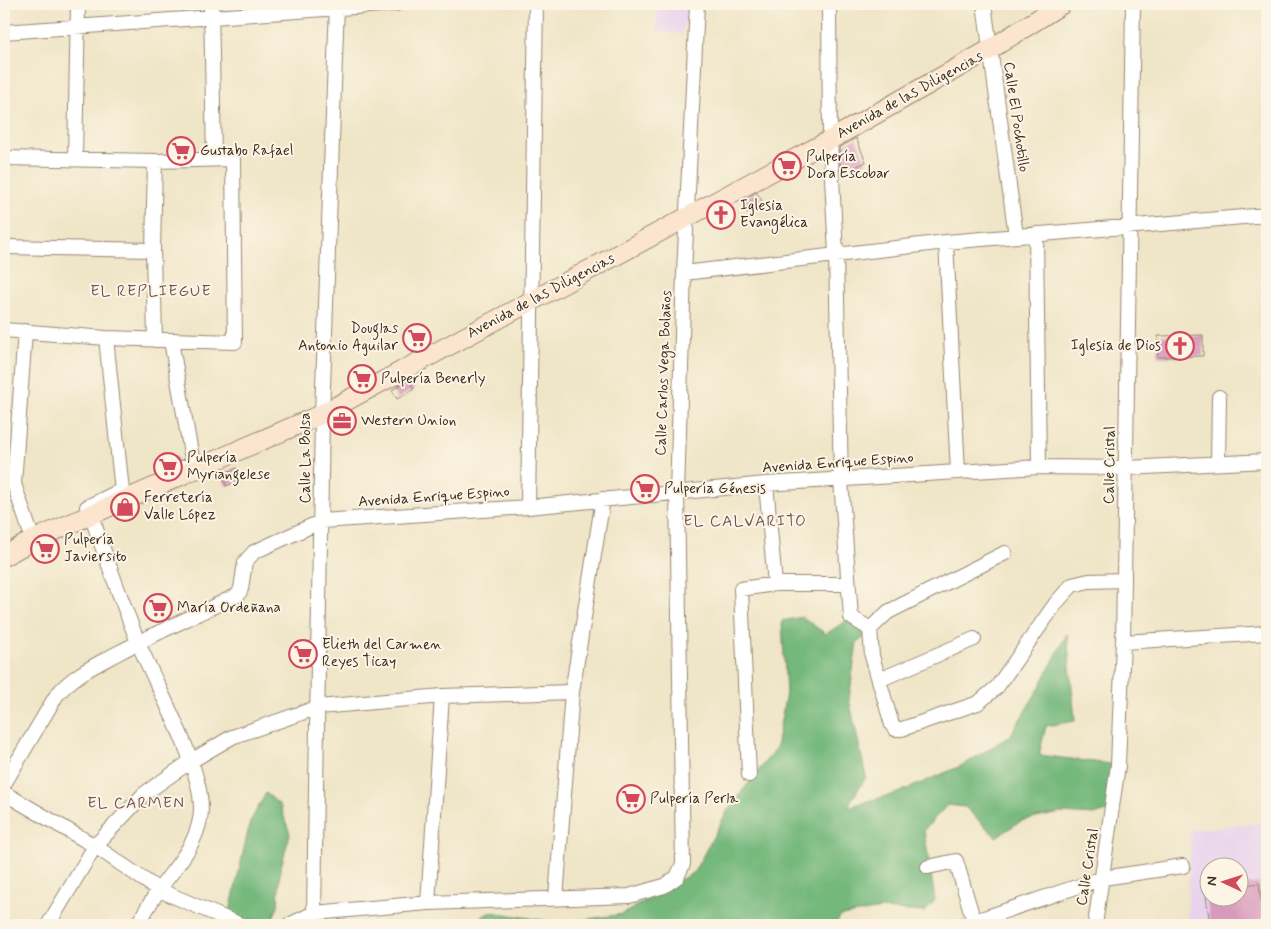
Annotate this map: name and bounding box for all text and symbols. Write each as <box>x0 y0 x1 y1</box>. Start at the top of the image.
street label: Avenida de las Diligencias <box>833 46 987 144</box>
street label: Calle El Pochotillo <box>998 61 1034 173</box>
supermarket icon: Gustabo Rafael <box>166 136 196 166</box>
place label: Gustabo Rafael <box>200 141 293 161</box>
place label: Pulpería Dora Escobar <box>806 147 890 184</box>
supermarket icon: Pulpería Dora Escobar <box>772 151 802 181</box>
place label: Iglesia Evangélica <box>740 196 808 234</box>
church icon: Iglesia Evangélica <box>706 200 736 230</box>
street label: Avenida de las Diligencias <box>464 248 619 343</box>
district label: EL REPLIEGUE <box>90 281 212 302</box>
street label: Calle Carlos Vega Bolaños <box>651 289 678 456</box>
place label: Douglas Antonio Aguilar <box>298 319 398 356</box>
supermarket icon: Douglas Antonio Aguilar <box>402 323 432 353</box>
church icon: Iglesia de Dios <box>1165 331 1195 361</box>
place label: Iglesia de Dios <box>1071 336 1161 356</box>
supermarket icon: Pulpería Benerly <box>347 364 377 394</box>
place label: Pulpería Benerly <box>381 369 486 389</box>
office icon: Western Union <box>327 406 357 436</box>
place label: Western Union <box>361 411 456 431</box>
street label: Calle La Bolsa <box>296 412 316 504</box>
street label: Calle Cristal <box>1099 426 1121 504</box>
place label: Pulpería Myriangelese <box>187 448 270 486</box>
street label: Avenida Enrique Espino <box>762 448 914 478</box>
supermarket icon: Pulpería Myriangelese <box>153 452 183 482</box>
supermarket icon: Pulpería Génesis <box>630 474 660 504</box>
place label: Pulpería Génesis <box>664 479 766 499</box>
street label: Avenida Enrique Espino <box>358 482 510 512</box>
place label: Ferretería Valle López <box>144 488 216 525</box>
shop icon: Ferretería Valle López <box>110 492 140 522</box>
district label: EL CALVARITO <box>683 511 807 532</box>
place label: Pulpería Javiersito <box>64 530 127 567</box>
supermarket icon: Pulpería Javiersito <box>30 534 60 564</box>
supermarket icon: María Ordeñana <box>143 593 173 623</box>
place label: María Ordeñana <box>177 598 281 618</box>
place label: Elieth del Carmen Reyes Ticay <box>322 635 442 672</box>
supermarket icon: Elieth del Carmen Reyes Ticay <box>288 639 318 669</box>
supermarket icon: Pulpería Perla <box>616 784 646 814</box>
place label: Pulpería Perla <box>650 789 739 809</box>
district label: EL CARMEN <box>87 793 185 814</box>
street label: Calle Cristal <box>1072 827 1104 907</box>
north arrow <box>1198 856 1248 906</box>
text: N <box>1203 876 1221 886</box>

